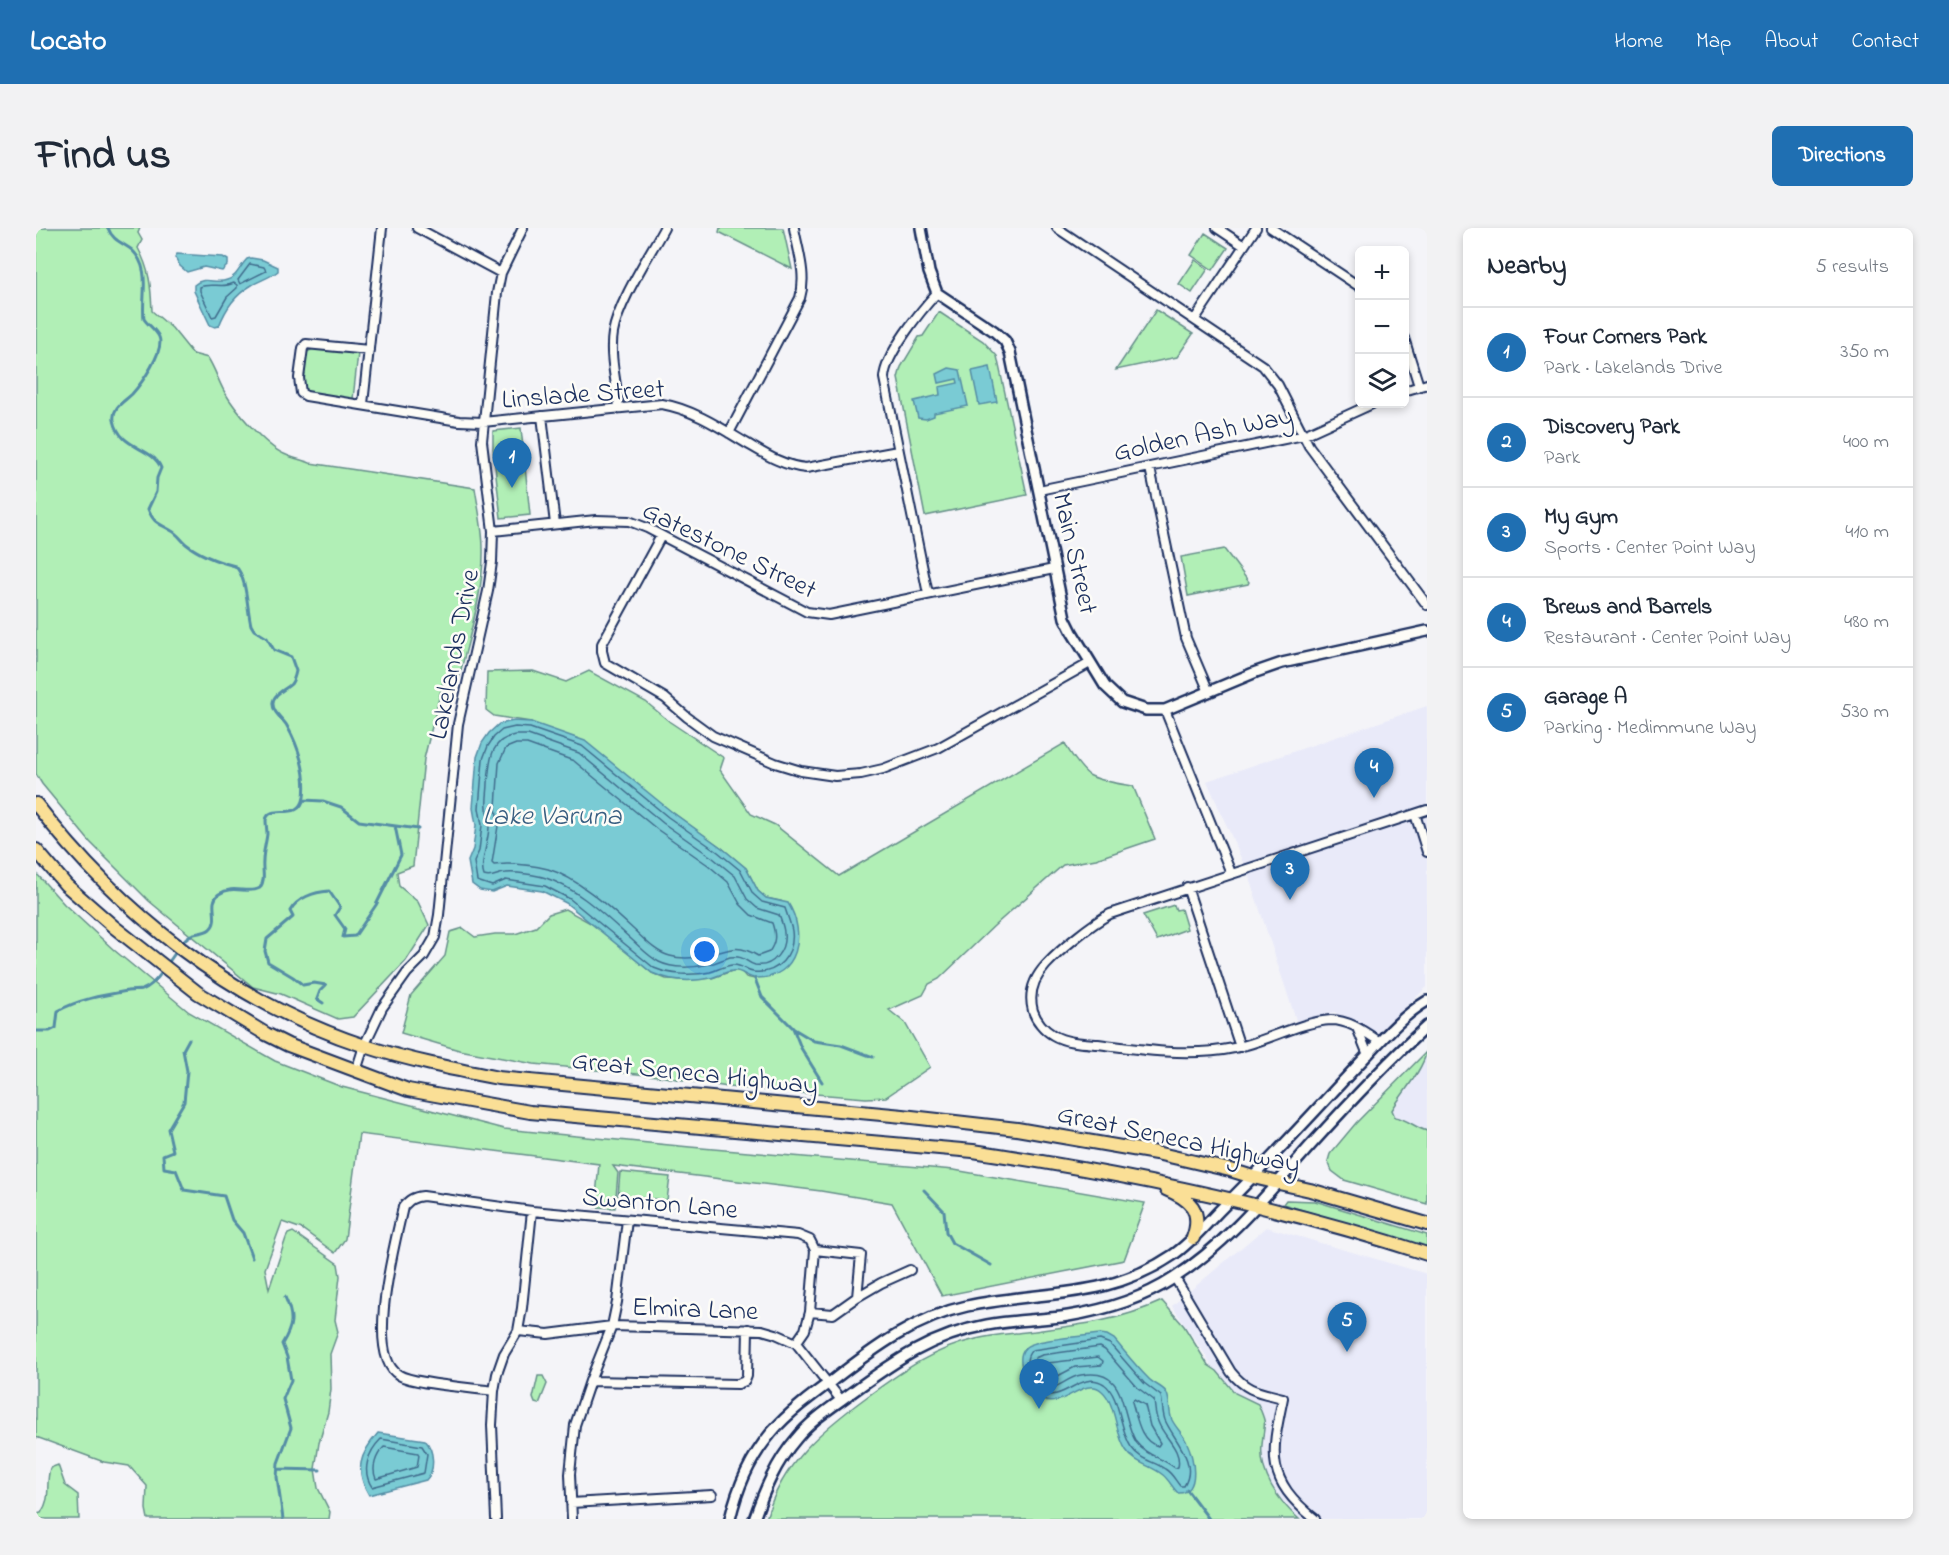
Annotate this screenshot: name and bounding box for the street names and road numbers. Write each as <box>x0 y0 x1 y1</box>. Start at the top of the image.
street label: Linslade Street <box>500 370 666 421</box>
street label: Golden Ash Way <box>1110 397 1297 473</box>
street label: Main Street <box>1041 489 1107 618</box>
street label: Gatestone Street <box>635 492 823 610</box>
street label: Lakelands Drive <box>420 565 491 743</box>
street label: Great Seneca Highway <box>570 1042 820 1107</box>
street label: Great Seneca Highway <box>1053 1096 1304 1185</box>
street label: Swanton Lane <box>580 1178 740 1231</box>
street label: Elmira Lane <box>631 1289 760 1332</box>

